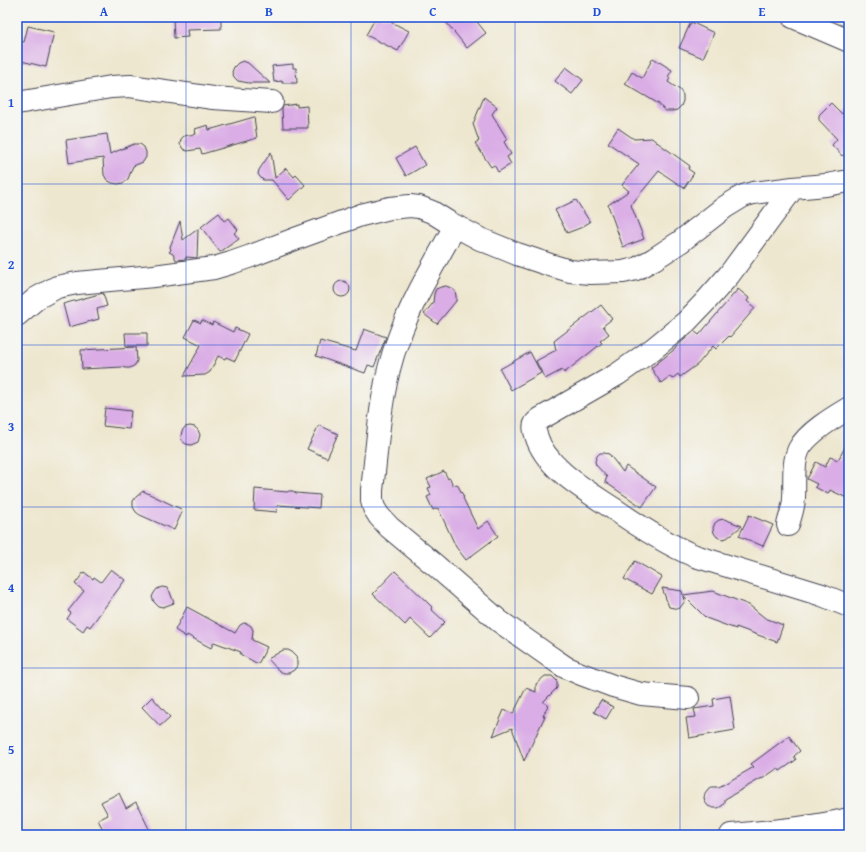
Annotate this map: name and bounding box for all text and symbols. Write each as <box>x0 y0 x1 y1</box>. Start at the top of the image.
text: A <box>100 2 109 21</box>
text: B <box>265 2 273 21</box>
text: C <box>429 2 437 21</box>
text: D <box>593 2 601 21</box>
text: E <box>759 2 766 21</box>
text: 1 <box>8 93 14 112</box>
text: 2 <box>8 255 15 274</box>
text: 3 <box>8 417 14 436</box>
text: 4 <box>8 578 15 597</box>
text: 5 <box>8 740 15 759</box>

